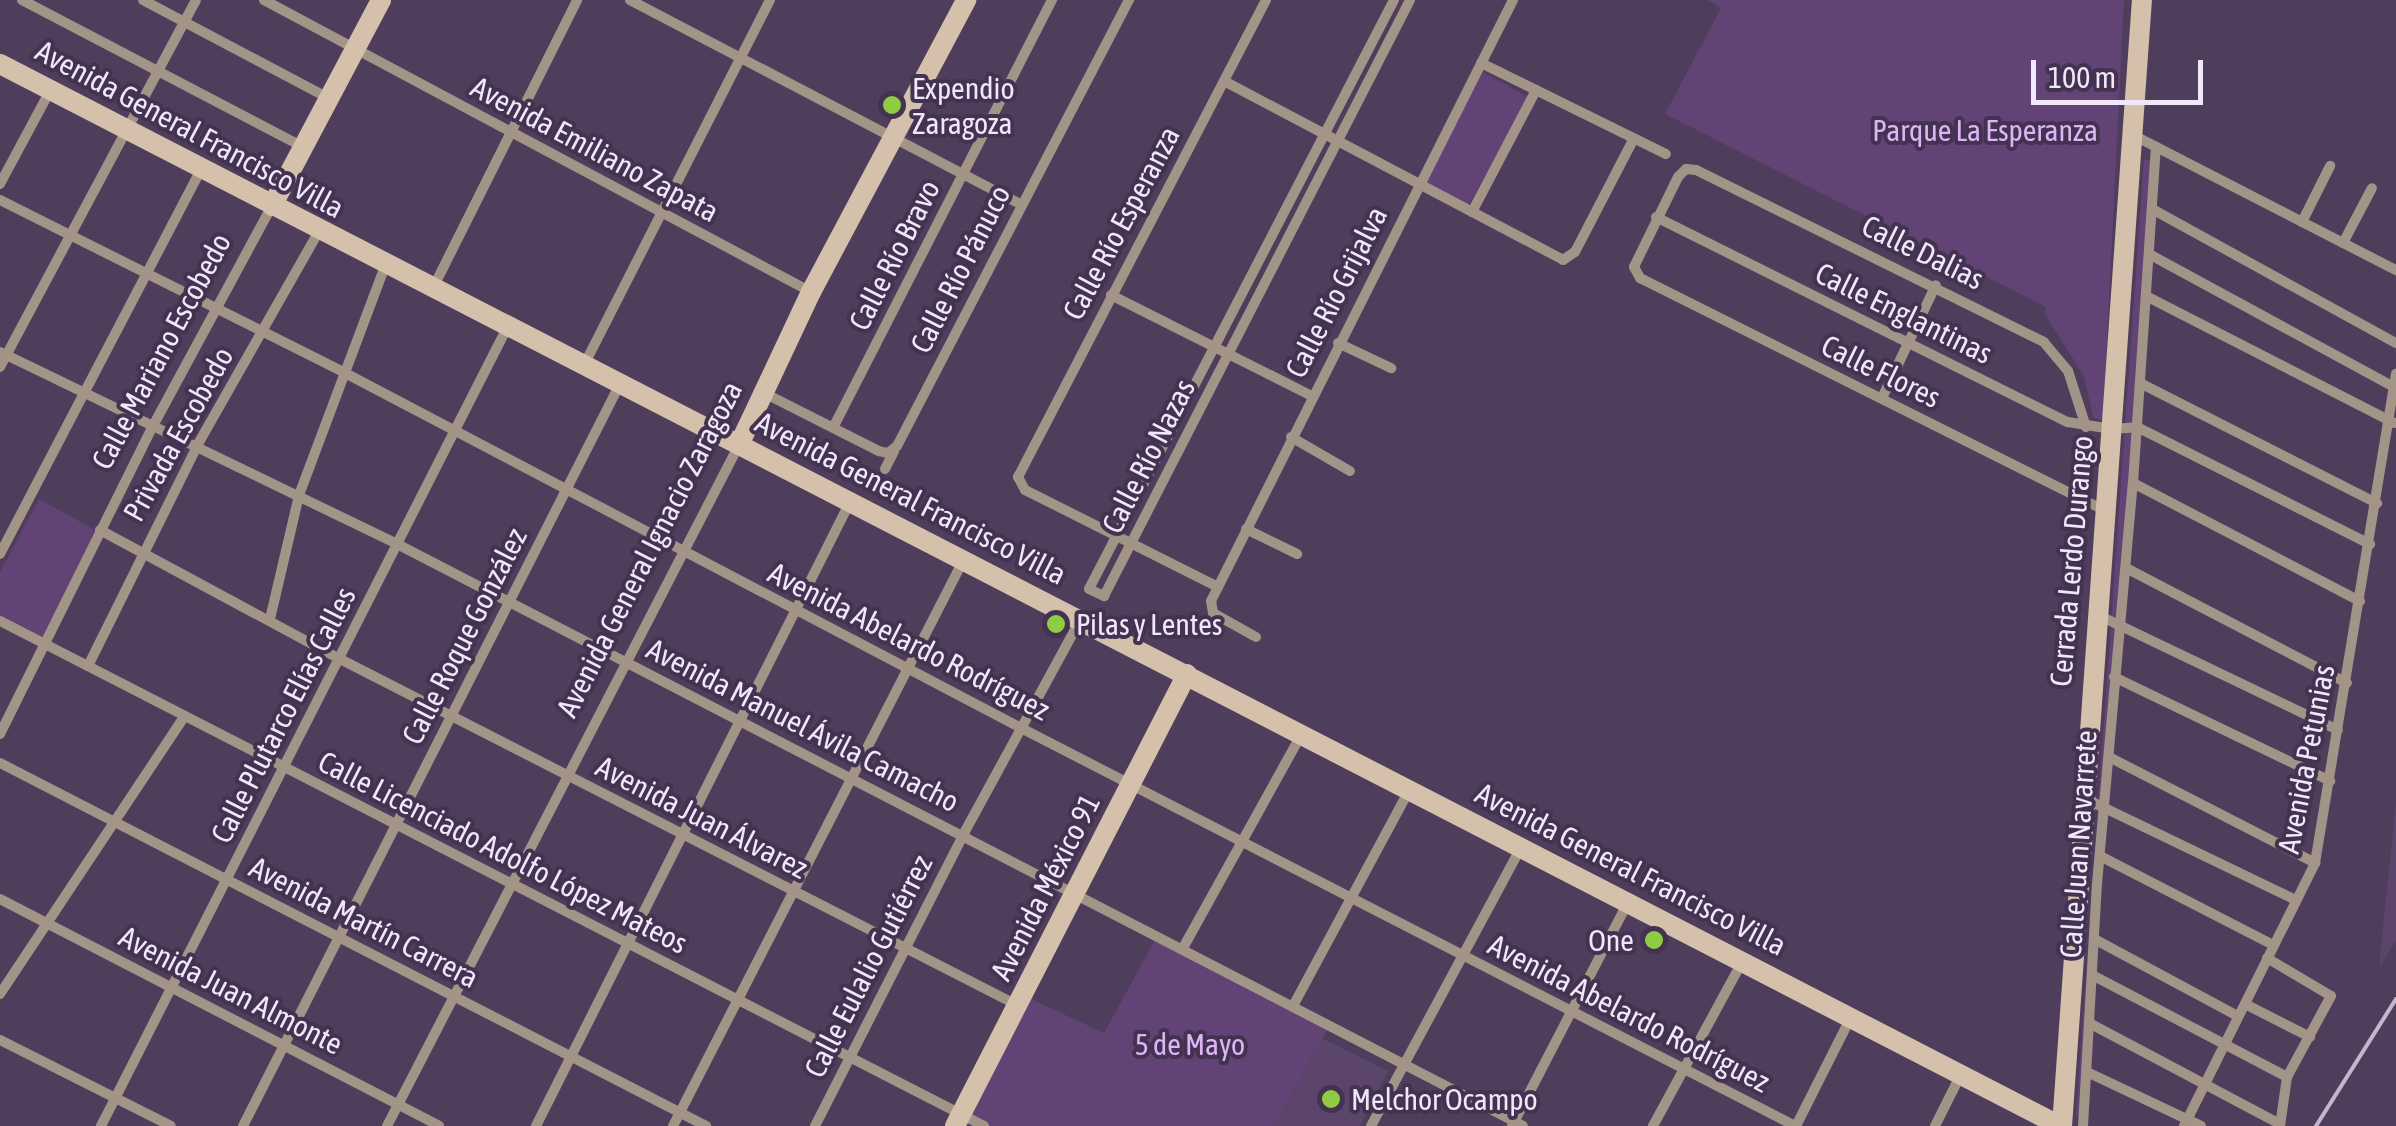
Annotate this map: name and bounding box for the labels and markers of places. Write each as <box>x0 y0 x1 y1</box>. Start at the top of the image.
place label: Expendio Zaragoza <box>912 70 1015 140</box>
marker: Expendio Zaragoza <box>881 94 903 116</box>
place label: Pilas y Lentes <box>1076 606 1222 642</box>
marker: Pilas y Lentes <box>1045 613 1067 635</box>
place label: One <box>1588 922 1634 958</box>
marker: One <box>1643 929 1665 951</box>
place label: Melchor Ocampo <box>1351 1081 1538 1117</box>
marker: Melchor Ocampo <box>1320 1088 1342 1110</box>

